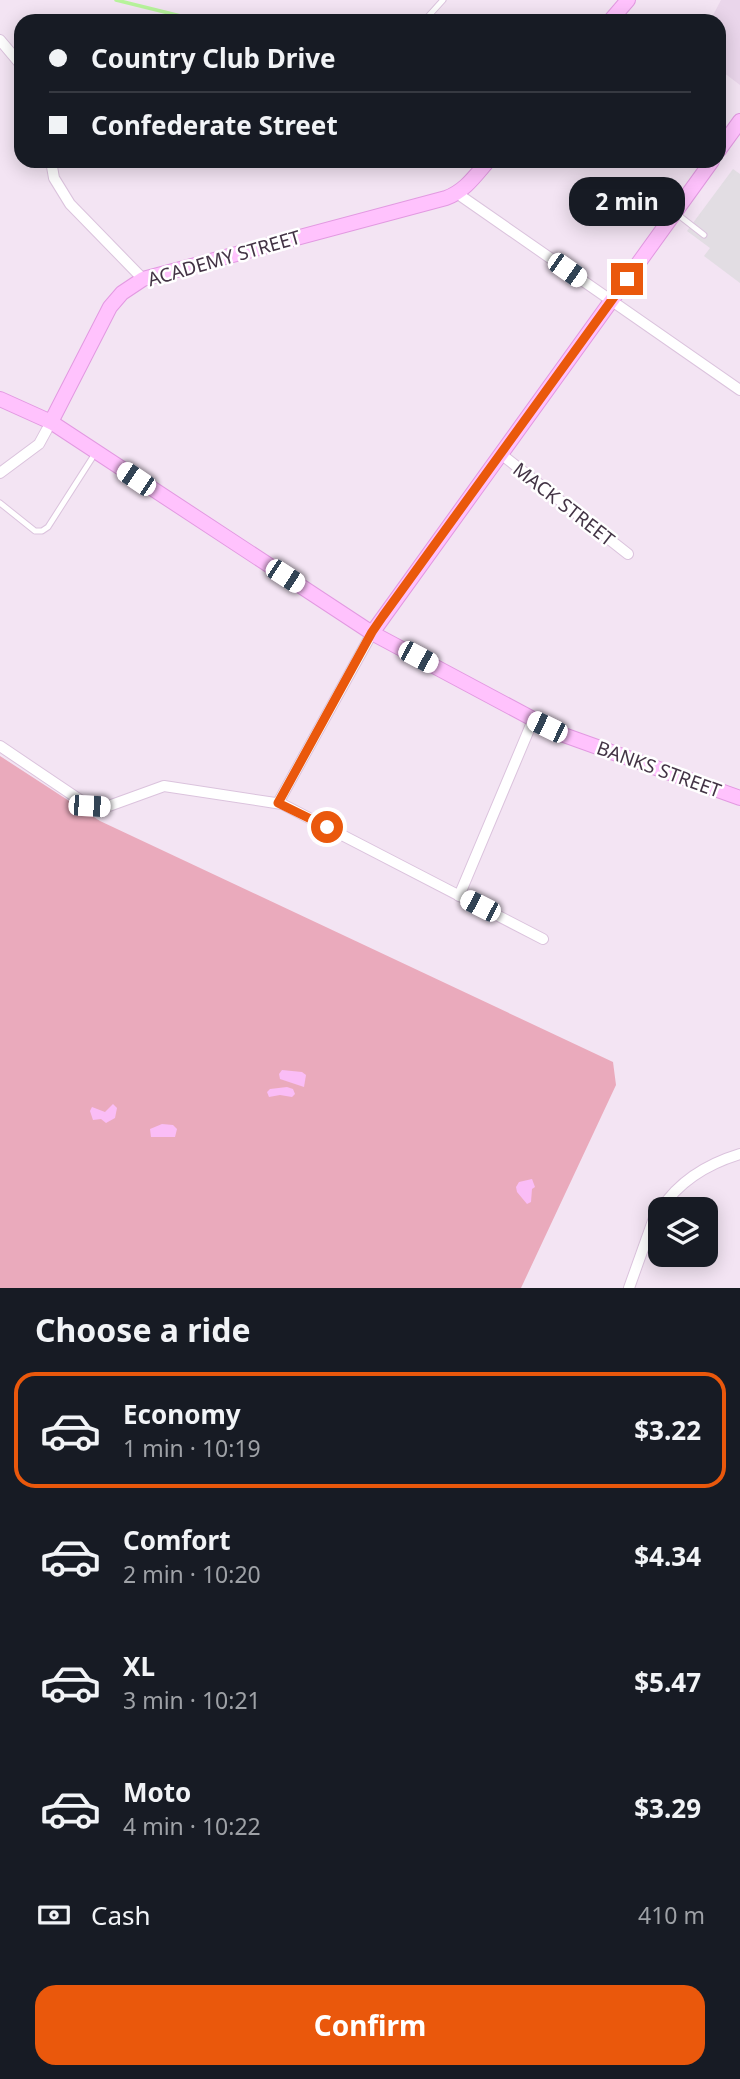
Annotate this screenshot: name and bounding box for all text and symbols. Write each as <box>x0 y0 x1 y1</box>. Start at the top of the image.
text: Country Club Drive <box>91 40 336 76</box>
text: Confederate Street <box>91 107 338 143</box>
callout: 2 min <box>569 177 685 226</box>
text: 2 min <box>595 185 659 217</box>
street label: ACADEMY STREET <box>145 224 304 292</box>
car <box>544 249 591 291</box>
route end <box>611 263 643 295</box>
street label: MACK STREET <box>508 456 620 552</box>
car <box>113 459 160 499</box>
car <box>262 556 309 596</box>
car <box>395 638 442 676</box>
car <box>524 708 571 746</box>
street label: BANKS STREET <box>593 734 725 804</box>
car <box>68 794 111 818</box>
route start <box>311 811 343 843</box>
car <box>457 887 504 925</box>
map controls <box>648 1197 718 1267</box>
button: layers <box>648 1197 718 1267</box>
text: Choose a ride <box>35 1308 251 1351</box>
text: Economy <box>123 1396 241 1432</box>
icon: car <box>39 1399 102 1462</box>
text: $3.22 <box>634 1412 701 1448</box>
text: 1 min · 10:19 <box>123 1432 261 1464</box>
text: Comfort <box>123 1522 231 1558</box>
icon: car <box>39 1525 102 1588</box>
text: $4.34 <box>634 1538 701 1574</box>
text: 2 min · 10:20 <box>123 1558 261 1590</box>
text: XL <box>123 1648 155 1684</box>
icon: car <box>39 1651 102 1714</box>
text: $5.47 <box>634 1664 701 1700</box>
text: 3 min · 10:21 <box>123 1684 261 1716</box>
text: Moto <box>123 1774 191 1810</box>
icon: car <box>39 1777 102 1840</box>
text: $3.29 <box>634 1790 701 1826</box>
text: 4 min · 10:22 <box>123 1810 261 1842</box>
icon: cash <box>35 1896 73 1934</box>
text: Cash <box>91 1897 151 1933</box>
text: 410 m <box>638 1899 705 1931</box>
button: Confirm <box>35 1985 705 2065</box>

